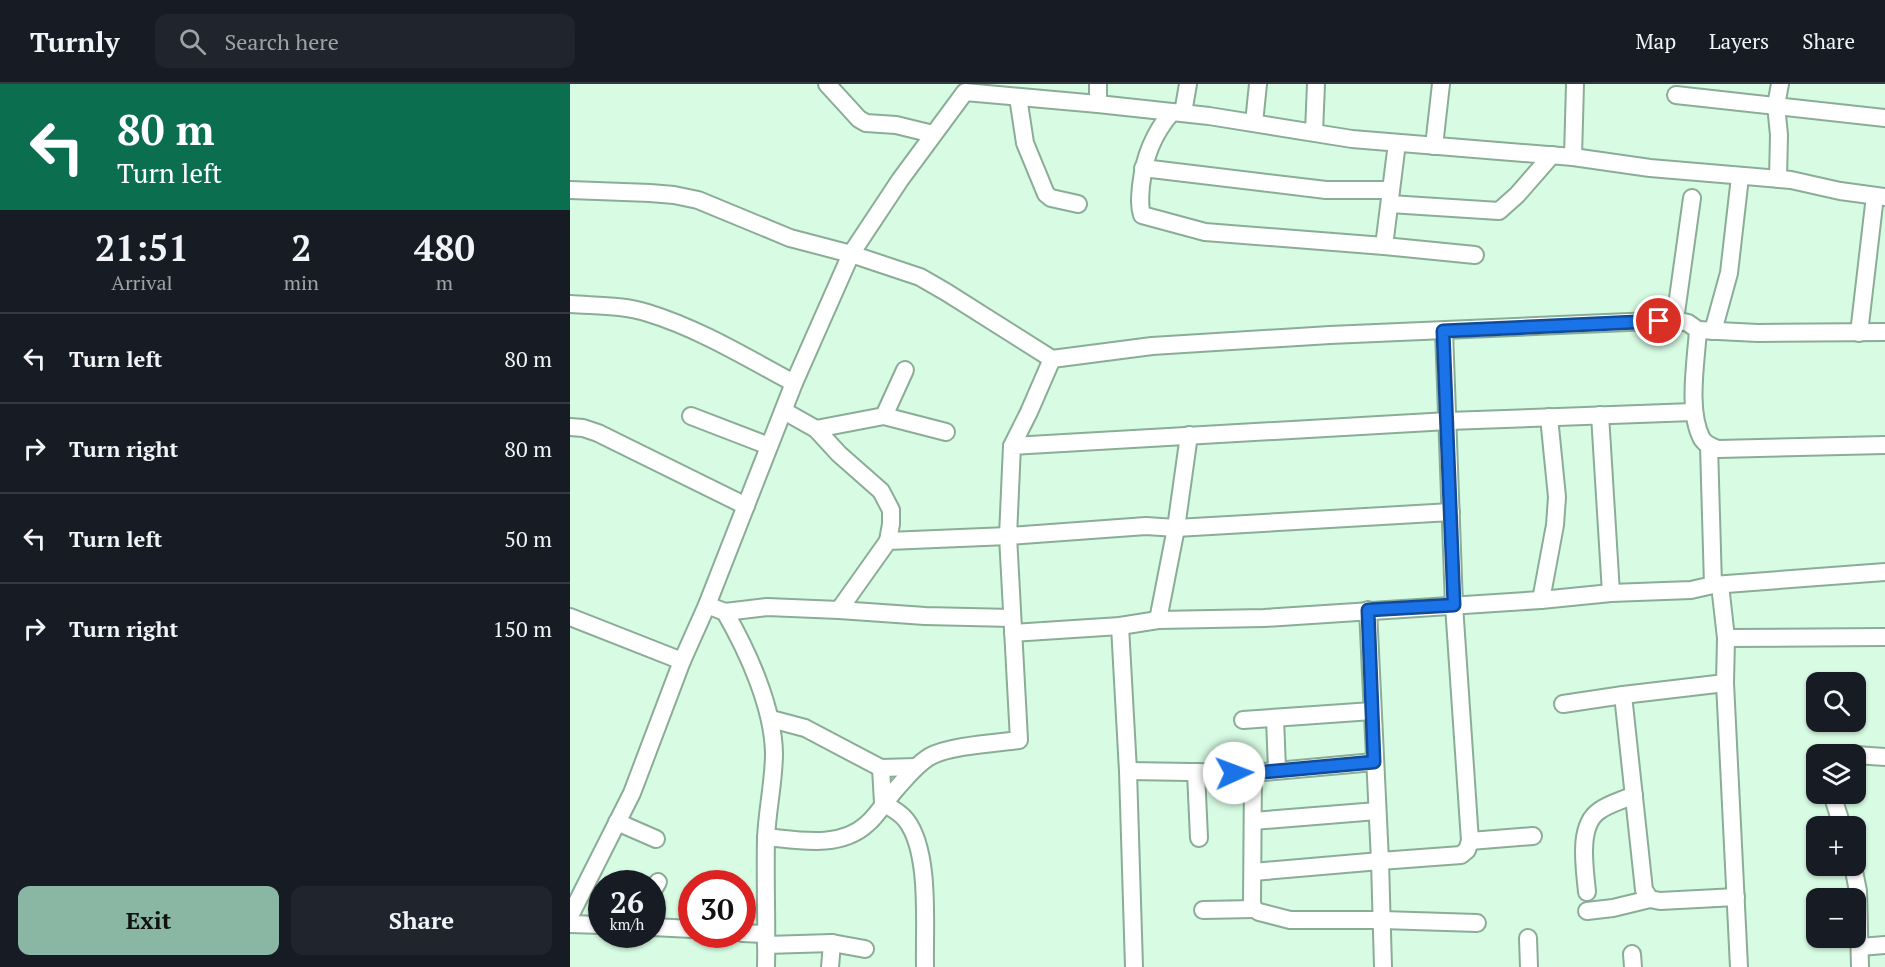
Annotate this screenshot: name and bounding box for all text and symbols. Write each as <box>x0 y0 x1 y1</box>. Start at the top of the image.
search box <box>155 14 575 68</box>
text: Turnly <box>30 23 119 60</box>
icon: search <box>176 25 209 58</box>
text: Search here <box>224 27 339 56</box>
text: Map <box>1635 27 1676 55</box>
text: Layers <box>1709 27 1769 55</box>
text: Share <box>1802 27 1855 55</box>
text: 80 m <box>117 101 215 157</box>
icon: left <box>18 108 96 186</box>
text: Turn left <box>117 155 222 191</box>
text: 21:51 <box>95 224 189 271</box>
text: 2 <box>291 224 312 271</box>
text: 480 <box>414 224 475 271</box>
text: Arrival <box>111 269 173 296</box>
text: min <box>284 269 319 296</box>
text: m <box>436 269 453 296</box>
pin <box>1633 295 1684 346</box>
icon: arrive <box>1642 304 1675 337</box>
icon: left <box>18 342 51 375</box>
text: Turn left <box>69 344 162 373</box>
text: 80 m <box>504 344 552 373</box>
icon: right <box>18 432 51 465</box>
text: Turn right <box>69 434 178 463</box>
text: 80 m <box>504 434 552 463</box>
icon: left <box>18 522 51 555</box>
text: Turn left <box>69 524 162 553</box>
text: 50 m <box>504 524 552 553</box>
icon: right <box>18 612 51 645</box>
text: Turn right <box>69 614 178 643</box>
text: 150 m <box>492 614 552 643</box>
map controls <box>1806 672 1866 948</box>
button: search <box>1806 672 1866 732</box>
position arrow <box>1202 741 1266 805</box>
button: layers <box>1806 744 1866 804</box>
button: + <box>1806 816 1866 876</box>
speed limit sign: 30 <box>678 870 756 948</box>
text: 26 <box>610 882 644 922</box>
button: Exit <box>18 886 279 955</box>
button: Share <box>291 886 552 955</box>
button: − <box>1806 888 1866 948</box>
text: km/h <box>610 914 644 934</box>

